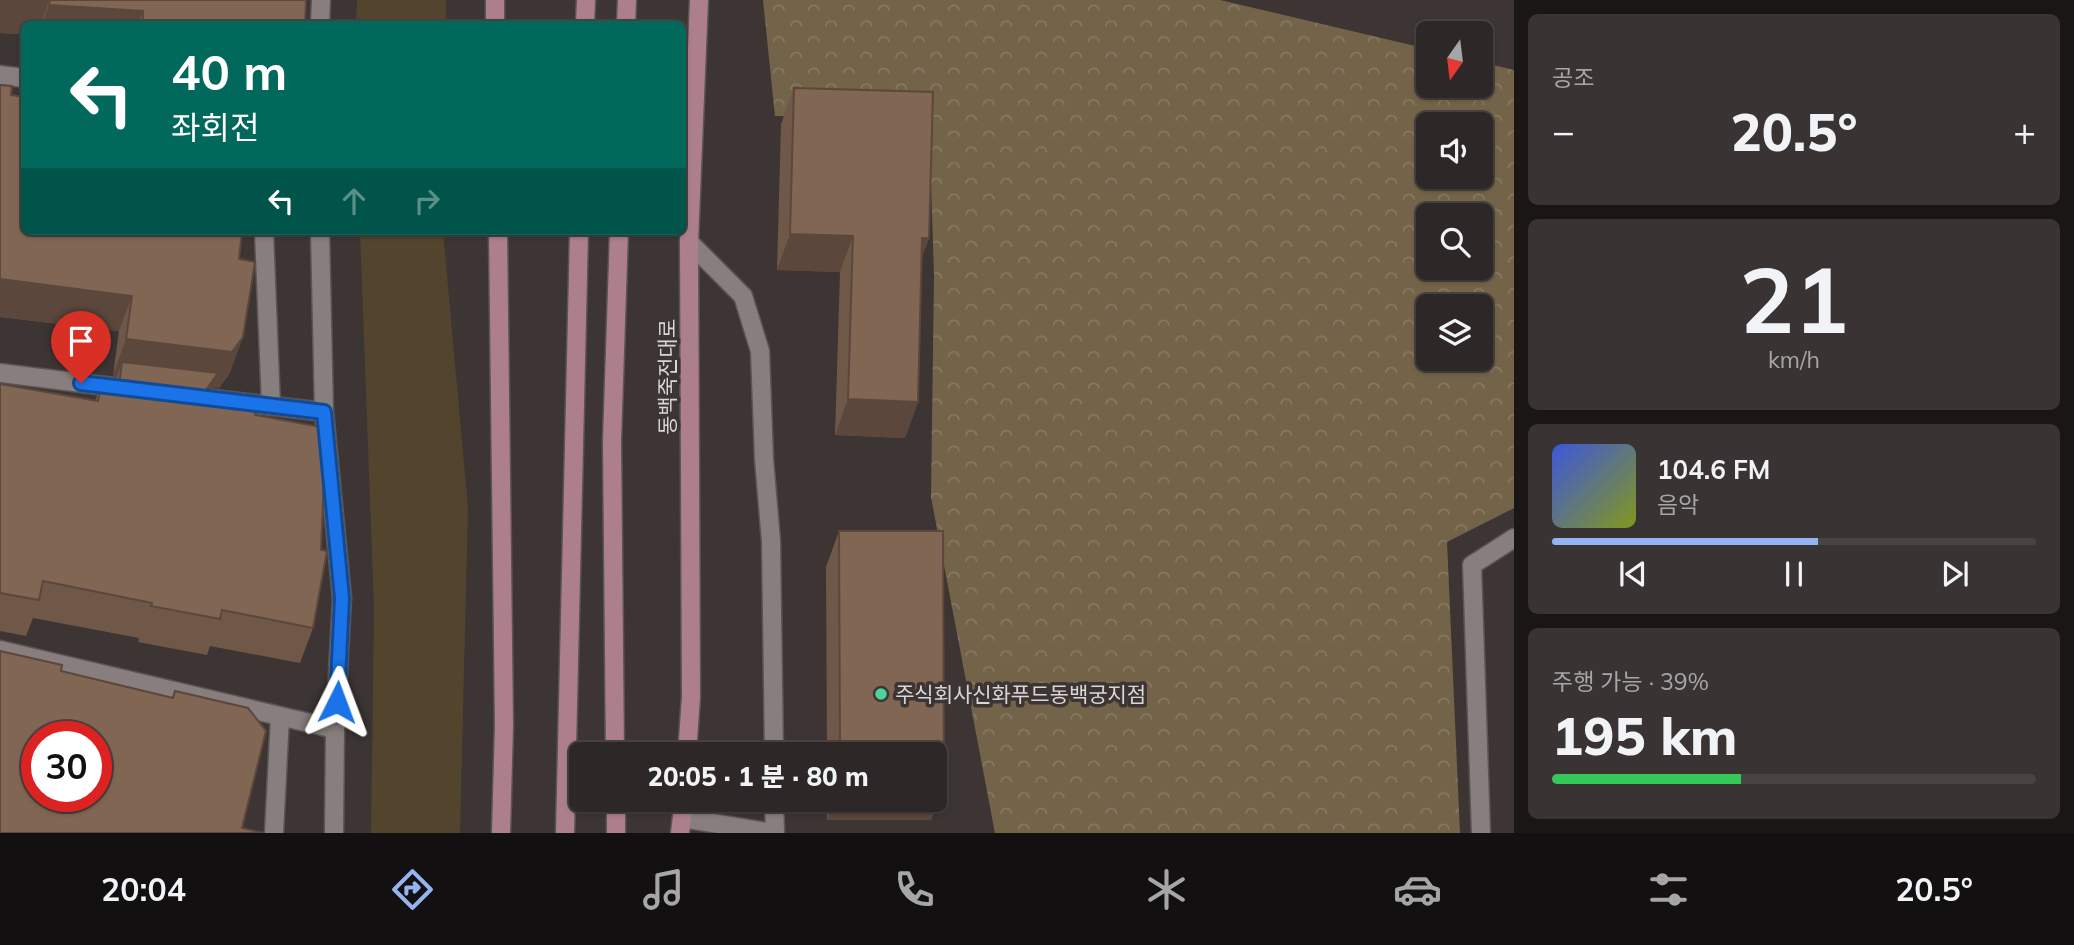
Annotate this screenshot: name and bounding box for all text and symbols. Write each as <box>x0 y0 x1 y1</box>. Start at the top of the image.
north arrow <box>1416 21 1493 98</box>
map controls <box>1416 21 1493 371</box>
text: 40 m <box>171 41 287 102</box>
icon: left <box>56 49 147 140</box>
text: 공조 <box>1552 63 1594 92</box>
text: 20.5° <box>1730 99 1858 164</box>
text: 좌회전 <box>171 107 259 147</box>
text: − <box>1552 107 1575 155</box>
text: + <box>2013 107 2036 155</box>
button: sound <box>1416 112 1493 189</box>
icon: left <box>262 182 300 220</box>
icon: ahead <box>335 182 373 220</box>
icon: right <box>408 182 446 220</box>
button: search <box>1416 203 1493 280</box>
text: 21 <box>1739 242 1849 356</box>
button: layers <box>1416 294 1493 371</box>
pin <box>51 311 111 383</box>
street label: 동백죽전대로 <box>654 319 680 435</box>
icon: arrive <box>62 322 100 360</box>
text: km/h <box>1768 345 1820 374</box>
text: 104.6 FM <box>1657 453 1770 486</box>
text: 음악 <box>1657 490 1699 519</box>
icon: previous <box>1614 555 1652 593</box>
icon: pause <box>1775 555 1813 593</box>
icon: next <box>1936 555 1974 593</box>
position arrow <box>300 665 374 739</box>
text: 주행 가능 · 39% <box>1552 667 1709 696</box>
place label: 주식회사신화푸드동백궁지점 <box>895 681 1146 707</box>
marker: 주식회사신화푸드동백궁지점 <box>873 686 889 702</box>
text: 195 km <box>1552 703 1737 768</box>
speed limit sign: 30 <box>21 721 112 812</box>
text: 20:05 · 1 분 · 80 m <box>647 760 869 793</box>
icon: directions <box>388 865 437 914</box>
icon: music <box>639 865 688 914</box>
icon: phone <box>890 865 939 914</box>
icon: climate <box>1142 865 1191 914</box>
icon: car <box>1393 865 1442 914</box>
icon: filters <box>1644 865 1693 914</box>
text: 20:04 <box>101 869 186 909</box>
text: 20.5° <box>1895 869 1973 909</box>

